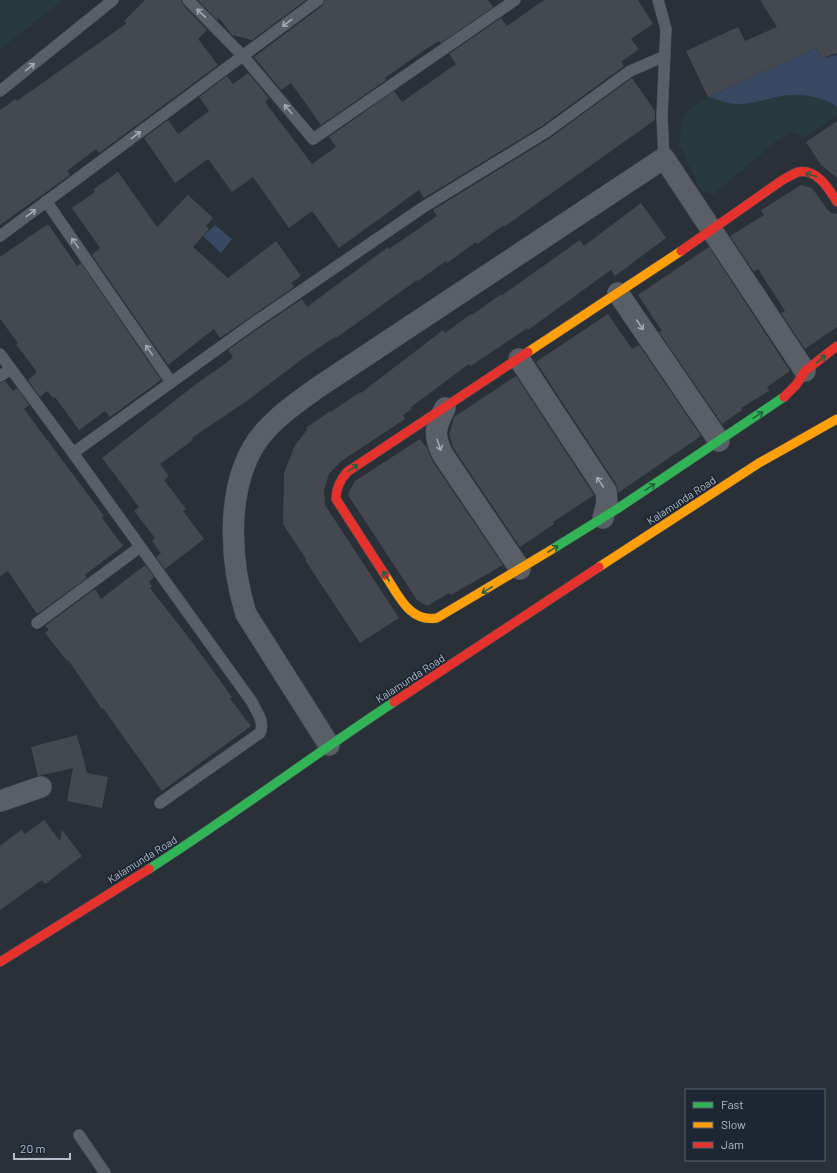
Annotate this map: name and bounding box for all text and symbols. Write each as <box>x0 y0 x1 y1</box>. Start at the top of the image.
one-way arrow <box>196 8 206 17</box>
one-way arrow <box>281 19 292 27</box>
one-way arrow <box>25 62 36 71</box>
one-way arrow <box>284 104 293 114</box>
one-way arrow <box>130 131 141 139</box>
one-way arrow <box>804 171 817 178</box>
one-way arrow <box>26 209 37 217</box>
one-way arrow <box>71 238 79 249</box>
one-way arrow <box>636 319 644 330</box>
one-way arrow <box>145 344 153 355</box>
one-way arrow <box>816 354 827 363</box>
one-way arrow <box>752 411 763 419</box>
one-way arrow <box>435 438 443 450</box>
one-way arrow <box>347 464 358 472</box>
street label: Kalamunda Road <box>644 473 718 527</box>
one-way arrow <box>596 476 604 487</box>
one-way arrow <box>644 483 655 491</box>
one-way arrow <box>547 545 558 553</box>
one-way arrow <box>382 571 390 582</box>
one-way arrow <box>481 586 493 594</box>
street label: Kalamunda Road <box>373 651 447 705</box>
street label: Kalamunda Road <box>105 832 179 886</box>
legend <box>685 1089 825 1161</box>
text: Fast <box>721 1097 744 1111</box>
text: Slow <box>721 1117 746 1131</box>
scale bar <box>14 1135 70 1161</box>
text: Jam <box>721 1137 744 1151</box>
text: 20 m <box>20 1141 46 1155</box>

